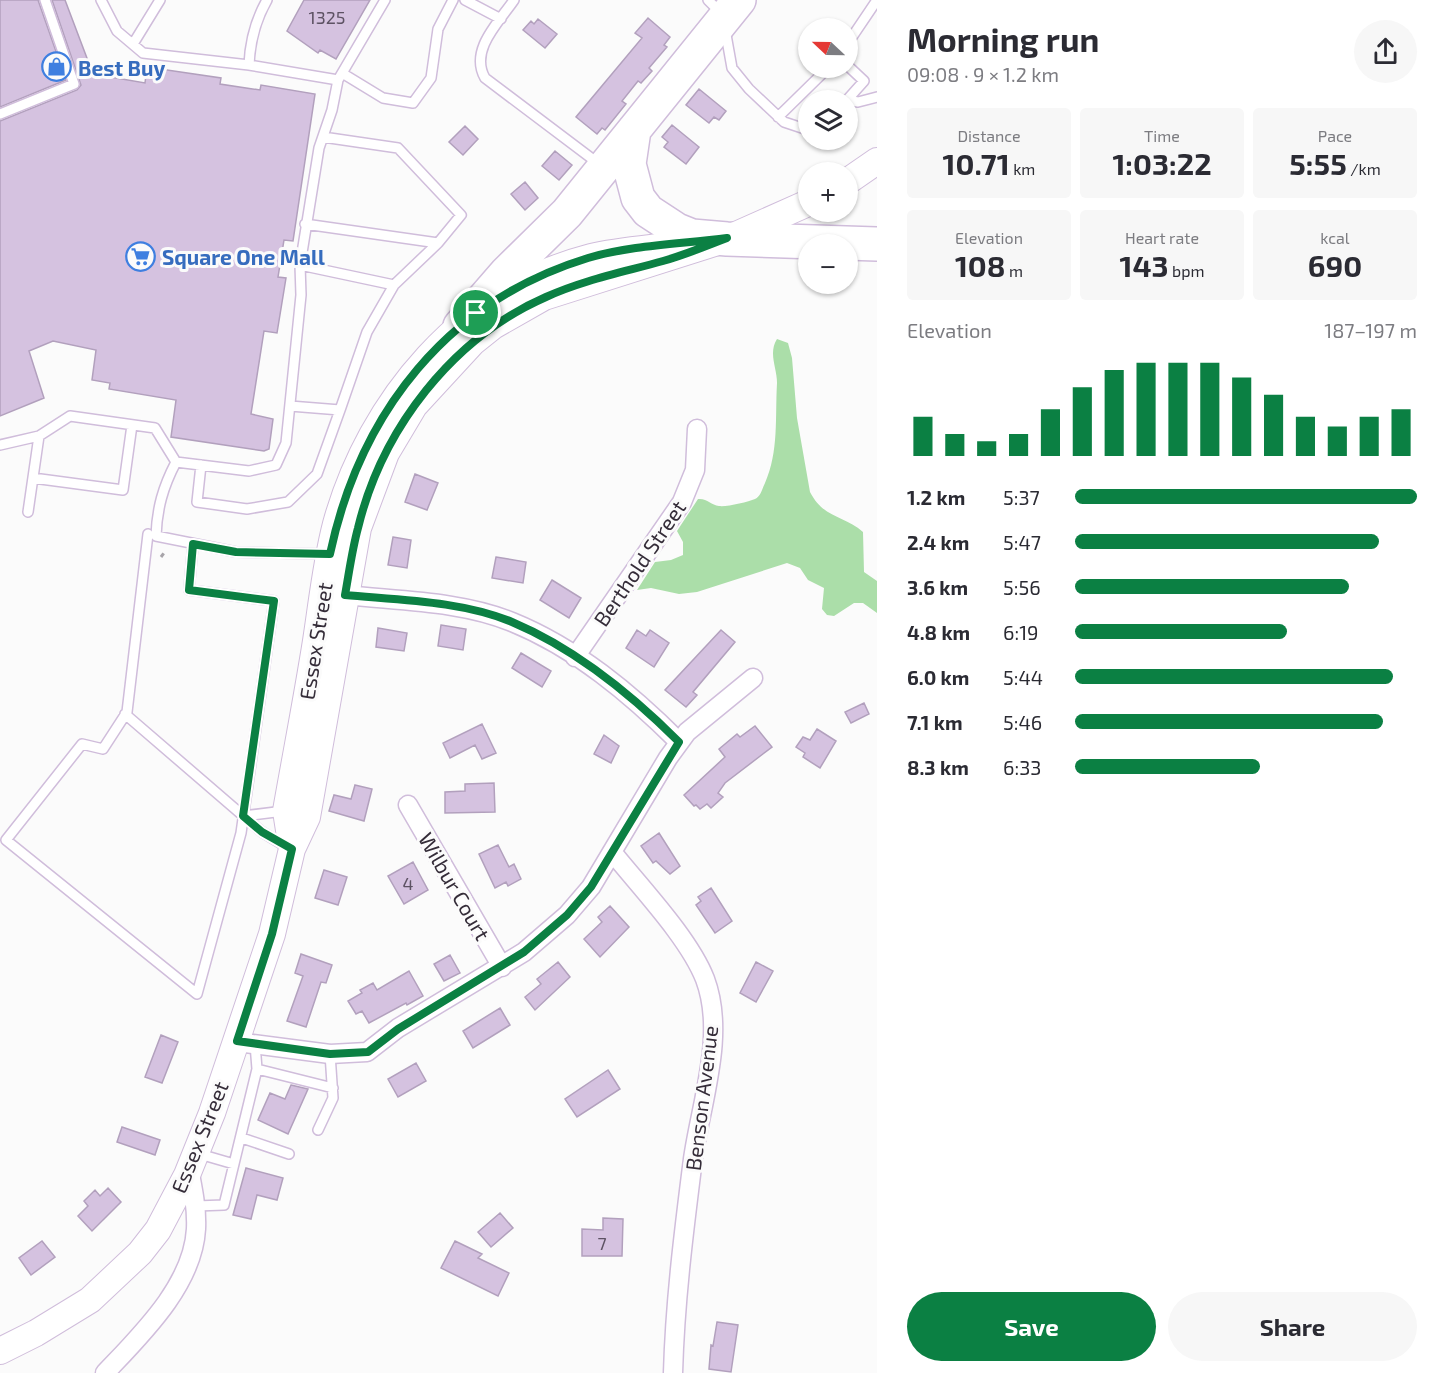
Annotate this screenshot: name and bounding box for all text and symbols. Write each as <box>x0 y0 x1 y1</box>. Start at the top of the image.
house number: 1325 <box>309 6 345 28</box>
north arrow <box>798 18 858 78</box>
map controls <box>798 18 858 294</box>
text: Morning run <box>907 19 1099 59</box>
button: share <box>1354 20 1417 83</box>
shop icon: Best Buy <box>41 51 73 83</box>
place label: Best Buy <box>78 55 165 81</box>
text: 09:08 · 9 × 1.2 km <box>907 62 1059 86</box>
button: layers <box>798 90 858 150</box>
text: Distance <box>957 126 1021 145</box>
text: Time <box>1144 126 1180 145</box>
text: Pace <box>1318 126 1352 145</box>
text: 10.71 <box>943 145 1010 181</box>
text: 1:03:22 <box>1112 145 1212 181</box>
text: 5:55 <box>1289 145 1347 181</box>
text: km <box>1010 159 1035 178</box>
text: /km <box>1347 159 1381 178</box>
button: + <box>798 162 858 222</box>
text: Elevation <box>955 228 1023 247</box>
text: Heart rate <box>1125 228 1199 247</box>
text: kcal <box>1320 228 1350 247</box>
button: − <box>798 234 858 294</box>
supermarket icon: Square One Mall <box>125 240 157 272</box>
place label: Square One Mall <box>162 244 325 269</box>
text: 108 <box>955 247 1006 283</box>
text: 143 <box>1119 247 1169 283</box>
text: 690 <box>1308 247 1362 283</box>
text: m <box>1006 261 1023 280</box>
text: bpm <box>1169 261 1205 280</box>
pin <box>450 287 501 338</box>
icon: arrive <box>459 296 492 329</box>
text: Elevation <box>907 318 992 342</box>
text: 187–197 m <box>1324 318 1417 342</box>
text: 1.2 km <box>907 485 965 509</box>
text: 5:37 <box>1003 485 1040 509</box>
street label: Berthold Street <box>588 495 690 631</box>
text: 2.4 km <box>907 530 969 554</box>
text: 5:47 <box>1003 530 1041 554</box>
text: 3.6 km <box>907 575 968 599</box>
text: 5:56 <box>1003 575 1041 599</box>
street label: Essex Street <box>293 581 337 701</box>
text: 4.8 km <box>907 620 970 644</box>
text: 6:19 <box>1003 620 1039 644</box>
text: 6.0 km <box>907 665 969 689</box>
text: 5:44 <box>1003 665 1043 689</box>
text: 7.1 km <box>907 710 963 734</box>
text: 5:46 <box>1003 710 1042 734</box>
text: 8.3 km <box>907 755 969 779</box>
text: 6:33 <box>1003 755 1041 779</box>
street label: Wilbur Court <box>414 828 496 944</box>
house number: 4 <box>402 872 414 894</box>
street label: Benson Avenue <box>680 1024 722 1172</box>
street label: Essex Street <box>165 1077 233 1197</box>
house number: 7 <box>597 1232 607 1254</box>
button: Save <box>907 1292 1156 1361</box>
button: Share <box>1168 1292 1417 1361</box>

